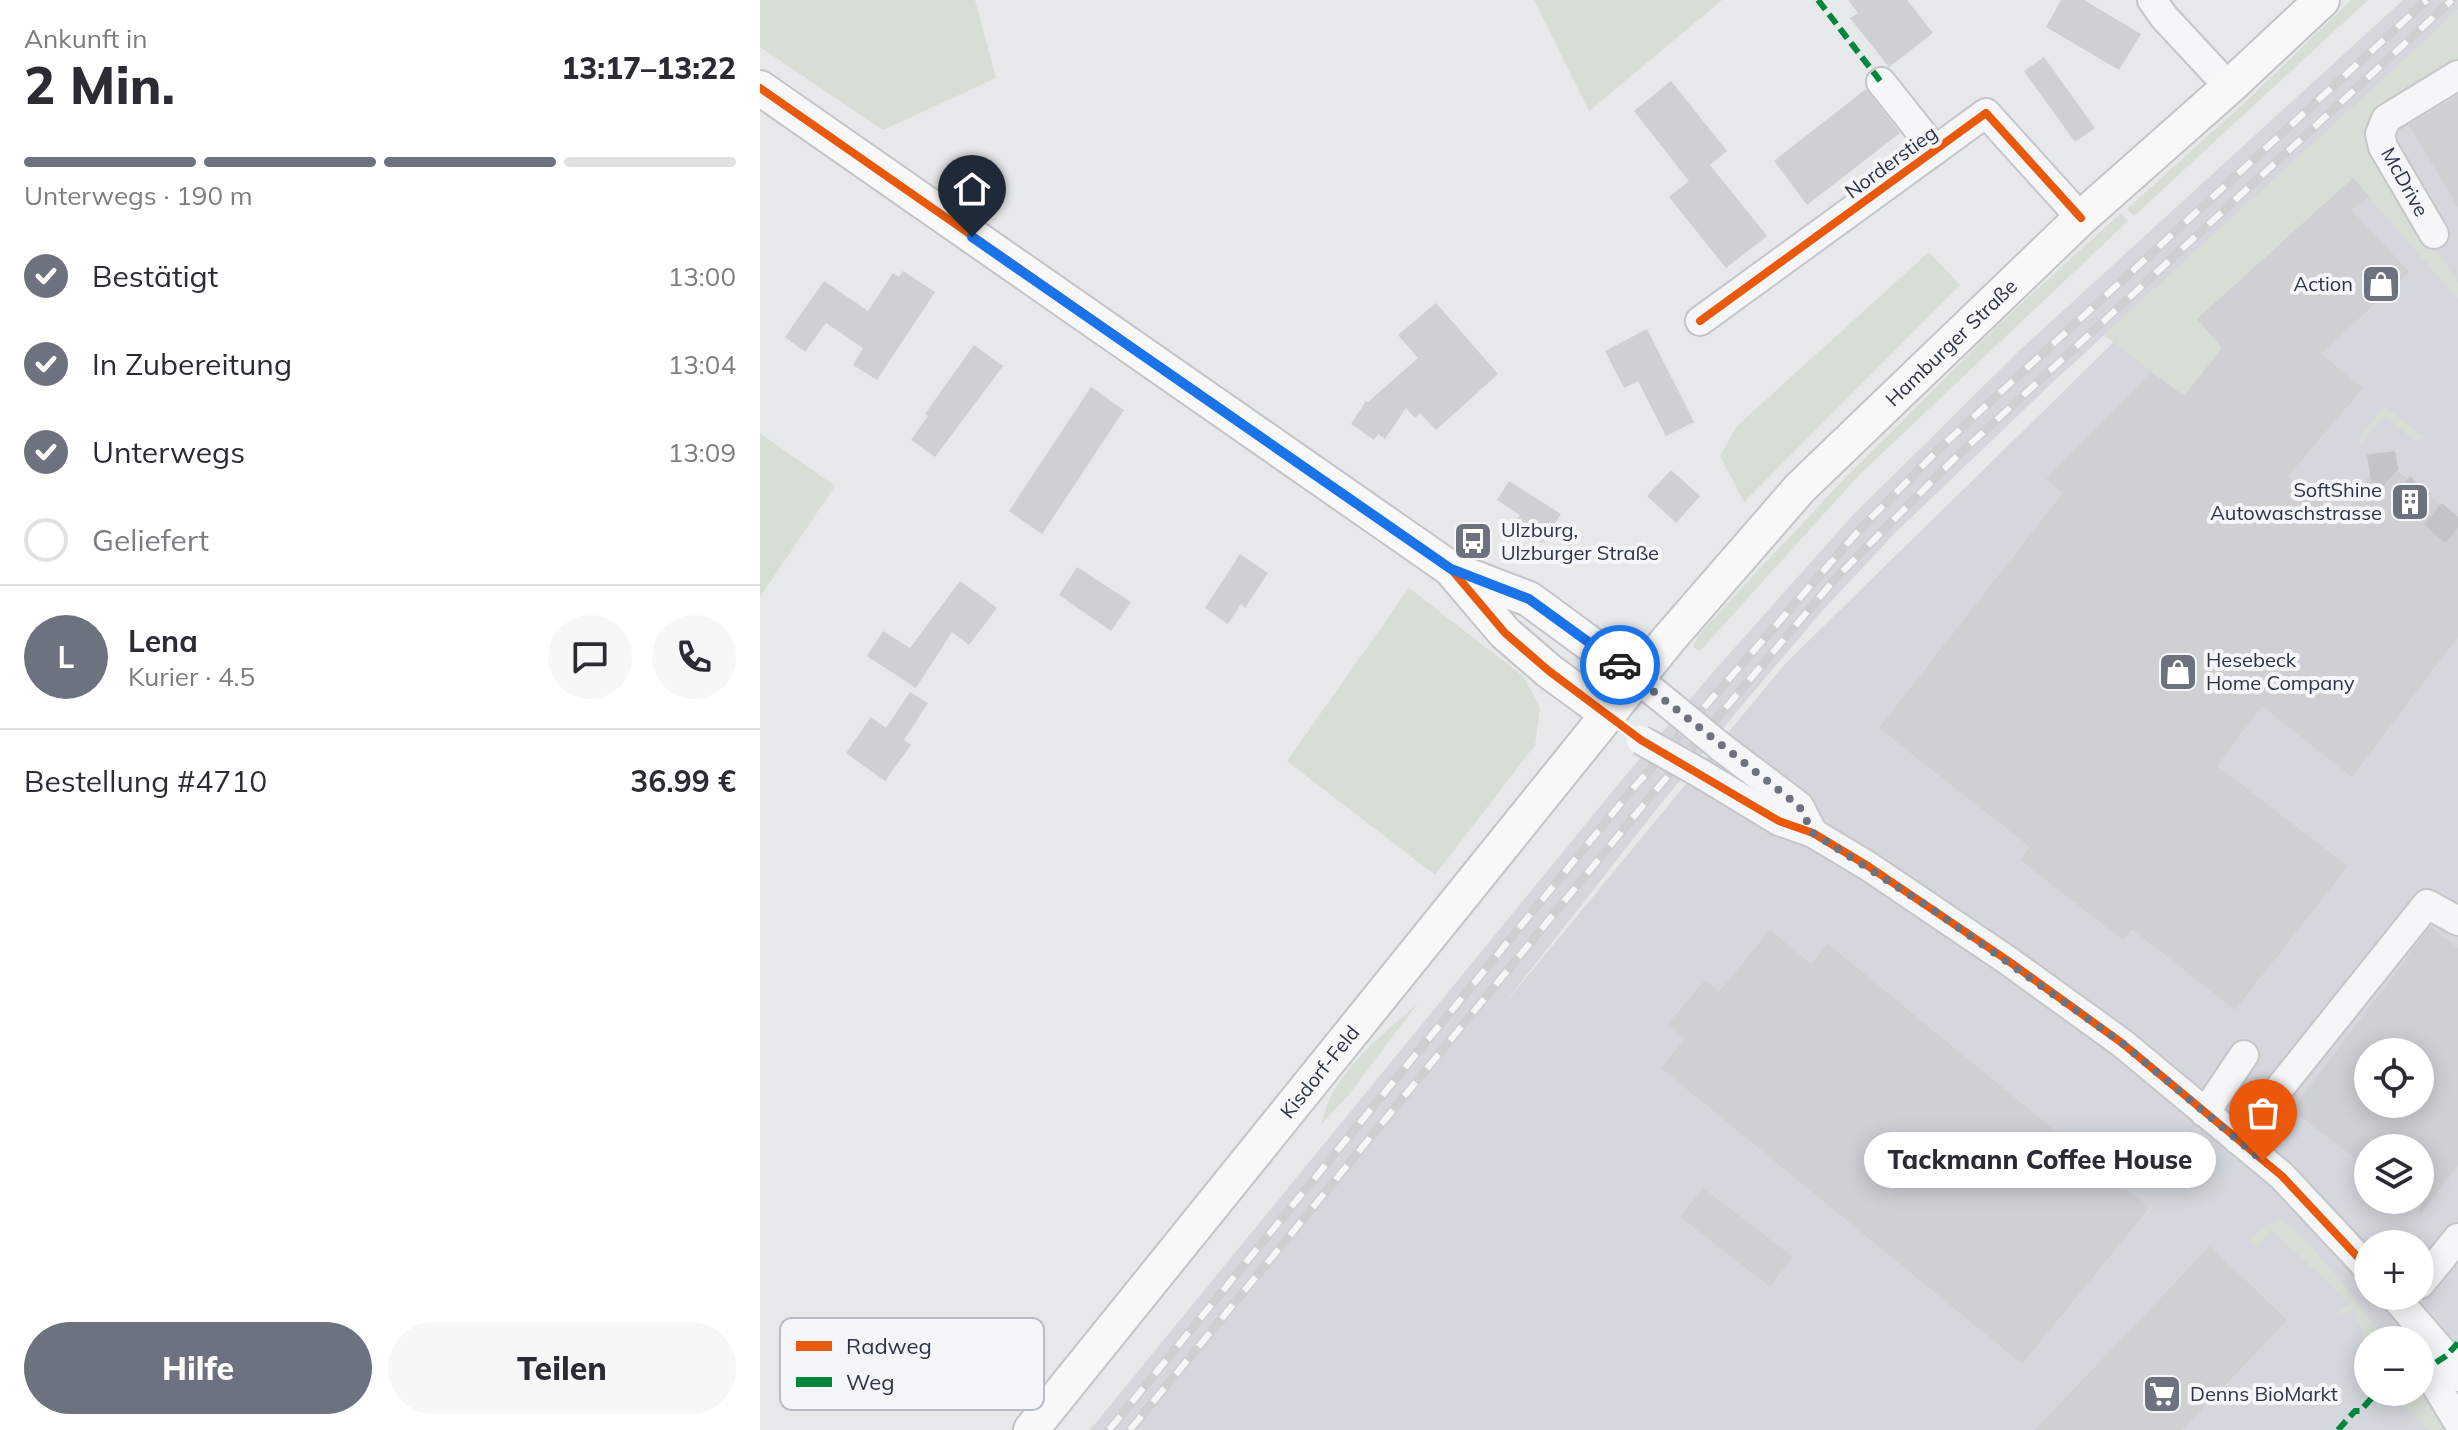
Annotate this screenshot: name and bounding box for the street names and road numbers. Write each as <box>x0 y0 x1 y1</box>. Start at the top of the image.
street label: Norderstieg <box>1840 120 1942 203</box>
street label: McDrive <box>2376 143 2435 221</box>
street label: Hamburger Straße <box>1880 273 2022 411</box>
street label: Kisdorf-Feld <box>1274 1020 1364 1123</box>

